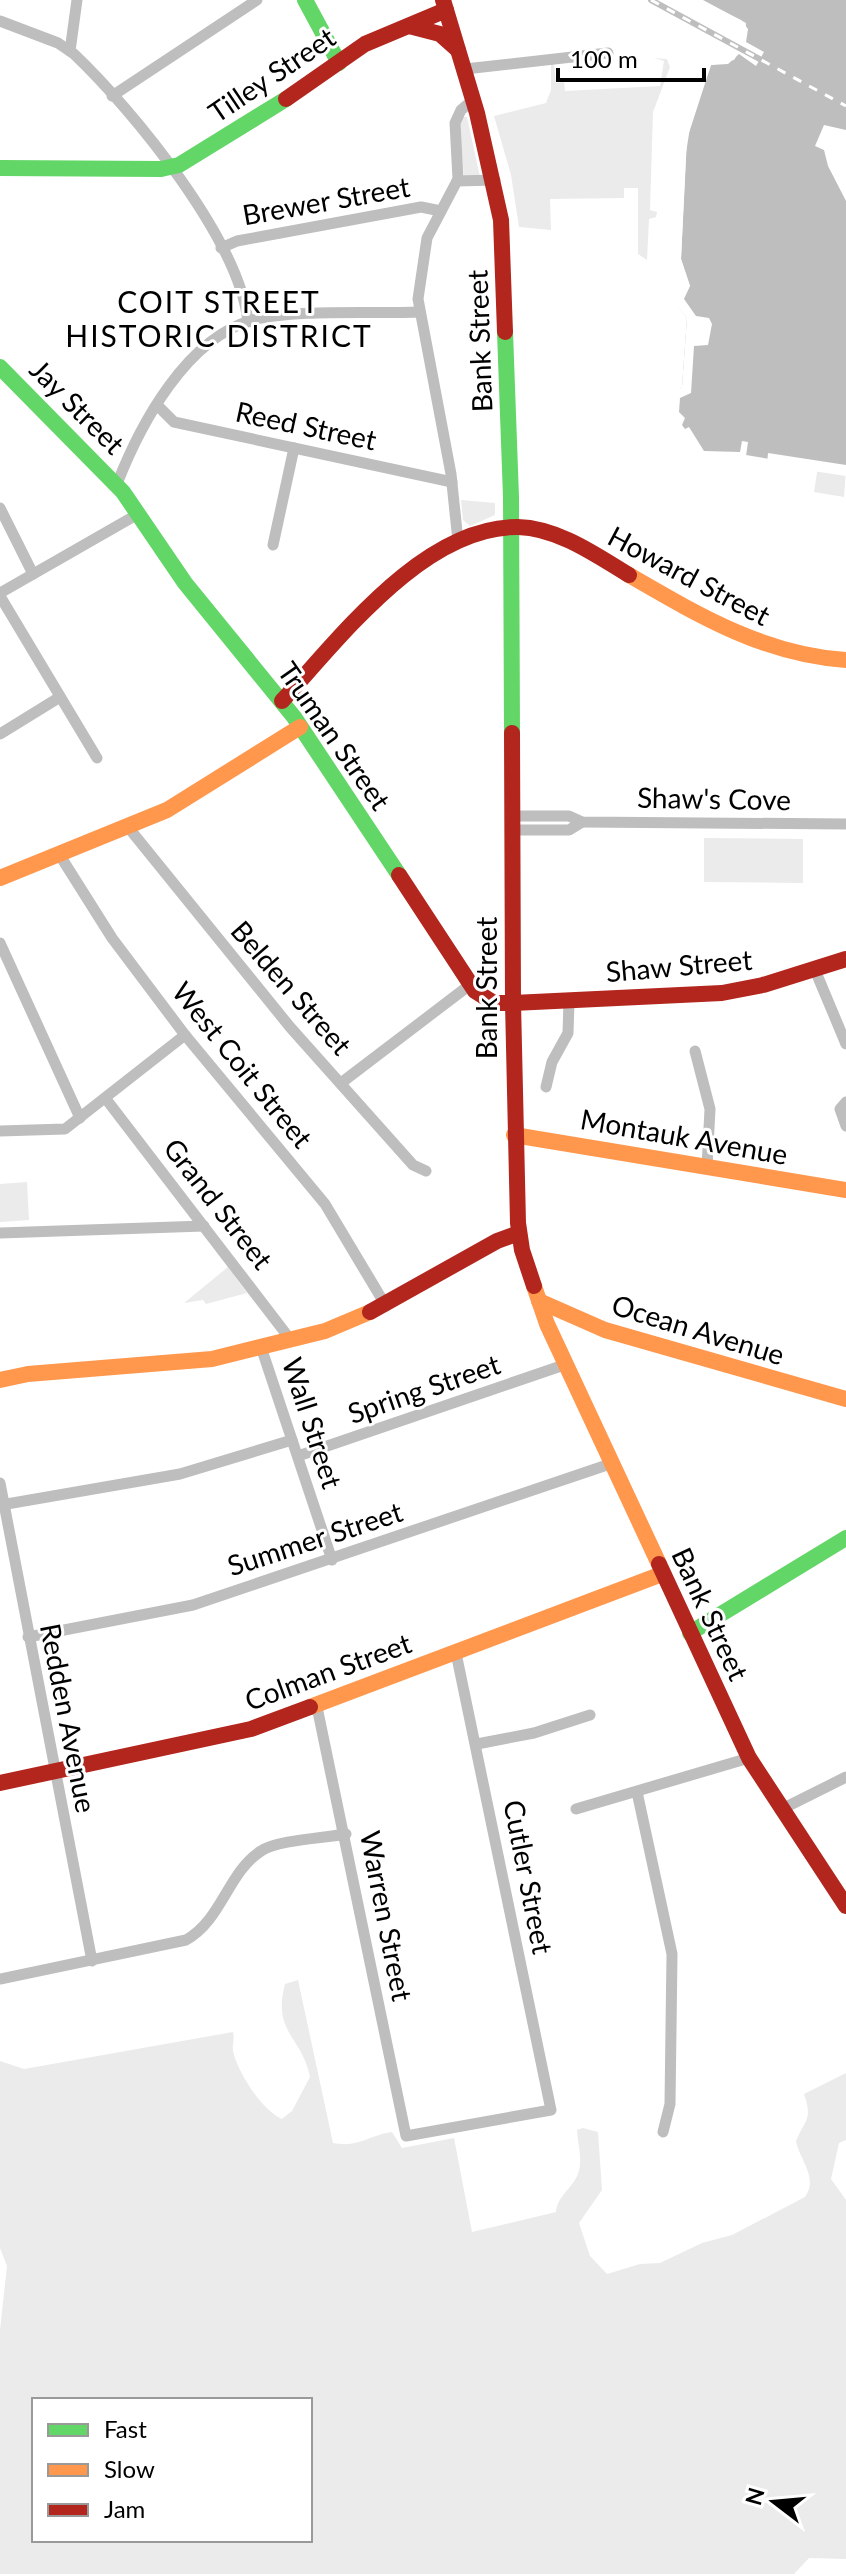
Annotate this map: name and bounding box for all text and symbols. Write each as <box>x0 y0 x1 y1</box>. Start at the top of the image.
street label: Tilley Street <box>202 19 341 129</box>
scale bar <box>558 32 704 82</box>
text: 100 m <box>570 44 638 73</box>
street label: Brewer Street <box>240 169 412 231</box>
street label: Bank Street <box>460 269 498 413</box>
district label: COIT STREET HISTORIC DISTRICT <box>65 283 373 353</box>
street label: Jay Street <box>23 352 132 461</box>
street label: Reed Street <box>233 394 380 456</box>
street label: Howard Street <box>603 518 776 632</box>
street label: Truman Street <box>271 655 398 816</box>
street label: Shaw's Cove <box>637 780 791 816</box>
street label: Belden Street <box>224 913 359 1061</box>
street label: Bank Street <box>469 917 503 1059</box>
street label: Shaw Street <box>604 942 753 988</box>
street label: West Coit Street <box>166 975 320 1154</box>
street label: Montauk Avenue <box>578 1101 790 1171</box>
street label: Grand Street <box>157 1131 280 1275</box>
street label: Ocean Avenue <box>608 1287 789 1371</box>
street label: Spring Street <box>343 1346 504 1430</box>
street label: Wall Street <box>276 1353 350 1492</box>
street label: Summer Street <box>223 1494 406 1582</box>
street label: Bank Street <box>665 1542 756 1685</box>
street label: Redden Avenue <box>34 1620 104 1815</box>
street label: Colman Street <box>240 1625 415 1717</box>
street label: Cutler Street <box>497 1797 561 1957</box>
street label: Warren Street <box>354 1828 420 2004</box>
legend <box>32 2398 312 2542</box>
text: Fast <box>104 2414 147 2443</box>
text: Slow <box>104 2454 155 2483</box>
north arrow <box>734 2462 814 2542</box>
text: N <box>739 2484 770 2508</box>
text: Jam <box>104 2494 145 2523</box>

